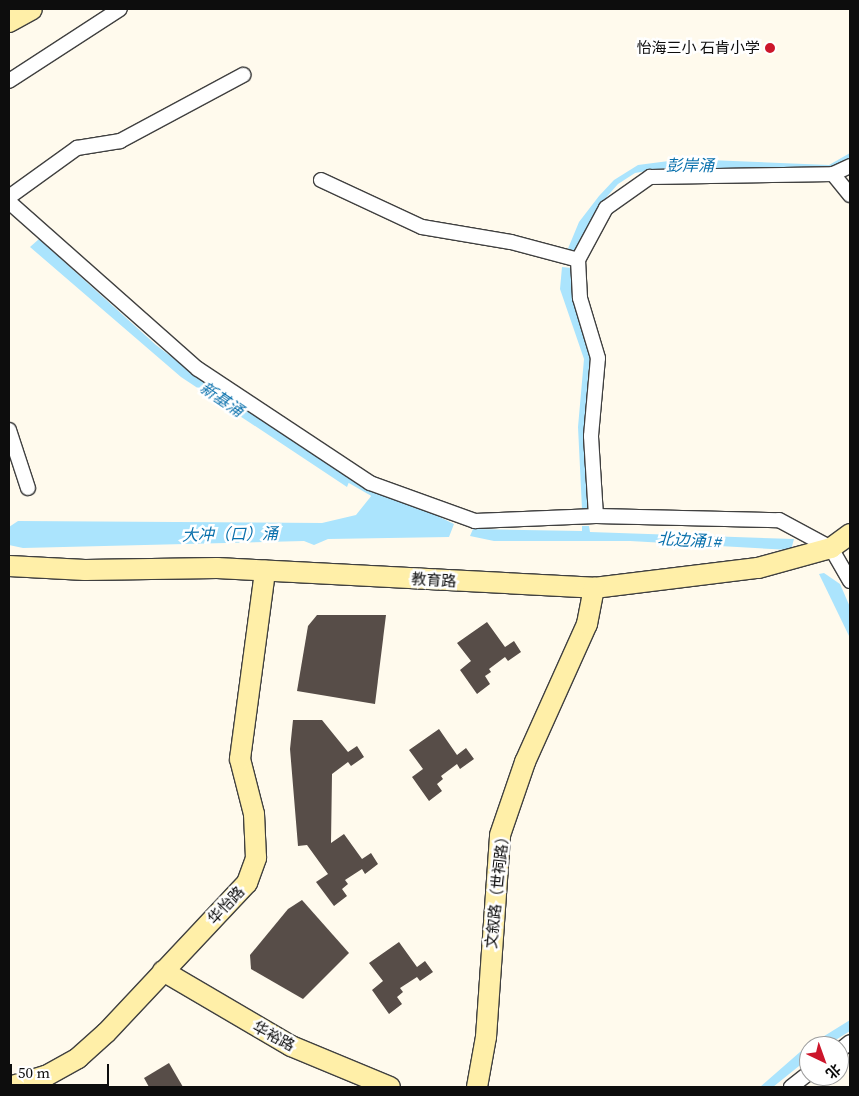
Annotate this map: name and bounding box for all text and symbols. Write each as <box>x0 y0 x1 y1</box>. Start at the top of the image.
place label: 怡海三小 石肯小学 <box>637 39 760 57</box>
marker: 怡海三小 石肯小学 <box>764 42 776 54</box>
water label: 彭岸涌 <box>666 155 714 175</box>
water label: 新基涌 <box>197 378 247 420</box>
water label: 大冲（口）涌 <box>182 524 278 544</box>
water label: 北边涌1# <box>657 529 723 551</box>
street label: 教育路 <box>411 570 457 590</box>
street label: 文叙路（世祠路） <box>482 828 512 950</box>
street label: 华怡路 <box>204 882 248 928</box>
street label: 华裕路 <box>250 1017 298 1055</box>
north arrow <box>799 1036 849 1086</box>
scale bar <box>12 1054 111 1086</box>
text: 北 <box>821 1059 845 1084</box>
text: 50 m <box>18 1062 50 1083</box>

